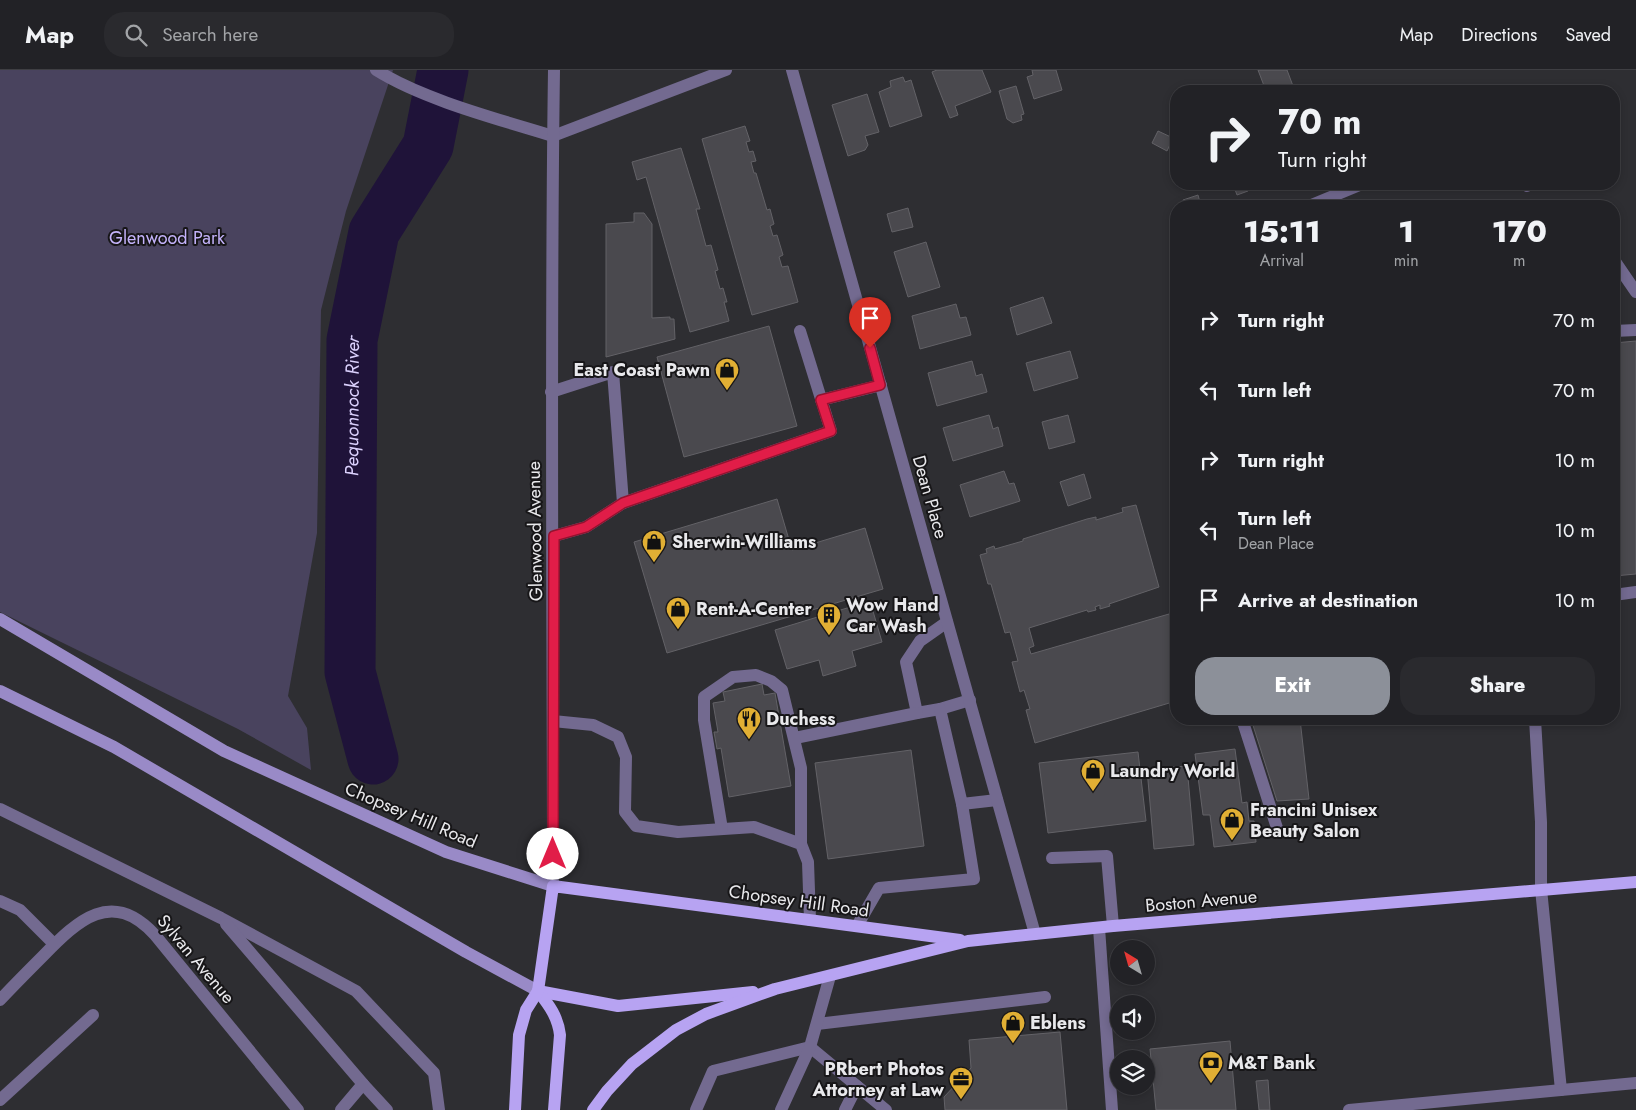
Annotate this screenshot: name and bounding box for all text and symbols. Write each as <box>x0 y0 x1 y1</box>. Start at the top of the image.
search box <box>104 12 454 57</box>
text: Map <box>25 17 74 52</box>
icon: search <box>122 21 150 49</box>
text: Search here <box>162 21 258 48</box>
text: Map <box>1400 22 1433 48</box>
text: Directions <box>1461 22 1537 48</box>
text: Saved <box>1565 22 1611 48</box>
text: 70 m <box>1278 97 1361 147</box>
icon: right <box>1195 105 1260 170</box>
text: Turn right <box>1278 143 1366 175</box>
text: 15:11 <box>1243 210 1321 253</box>
text: 1 <box>1398 210 1414 253</box>
text: 170 <box>1492 210 1547 253</box>
park label: Glenwood Park <box>109 225 225 251</box>
text: Arrival <box>1260 249 1304 272</box>
text: min <box>1394 249 1419 272</box>
text: m <box>1513 249 1526 272</box>
pin <box>849 297 891 348</box>
icon: arrive <box>856 304 884 332</box>
icon: right <box>1195 306 1223 334</box>
text: Turn right <box>1238 307 1324 334</box>
text: 70 m <box>1553 307 1595 334</box>
water label: Pequonnock River <box>338 332 367 476</box>
place label: East Coast Pawn <box>574 357 710 383</box>
shop icon: East Coast Pawn <box>714 357 740 391</box>
icon: left <box>1195 376 1223 404</box>
text: Turn left <box>1238 377 1311 404</box>
text: 70 m <box>1553 377 1595 404</box>
icon: right <box>1195 446 1223 474</box>
text: Turn right <box>1238 447 1324 474</box>
text: 10 m <box>1555 447 1595 474</box>
street label: Dean Place <box>906 452 954 542</box>
street label: Glenwood Avenue <box>521 461 549 601</box>
text: Turn left <box>1238 505 1311 532</box>
icon: left <box>1195 516 1223 544</box>
text: 10 m <box>1555 517 1595 544</box>
shop icon: Sherwin-Williams <box>641 529 667 563</box>
place label: Sherwin-Williams <box>672 529 816 555</box>
text: Dean Place <box>1238 532 1314 555</box>
icon: arrive <box>1195 586 1223 614</box>
text: Arrive at destination <box>1238 587 1418 614</box>
text: 10 m <box>1555 587 1595 614</box>
place label: Wow Hand Car Wash <box>846 592 938 639</box>
shop icon: Rent-A-Center <box>665 596 691 630</box>
place label: Rent-A-Center <box>696 596 813 622</box>
building icon: Wow Hand Car Wash <box>816 602 842 636</box>
button: Exit <box>1195 657 1390 715</box>
button: Share <box>1400 657 1595 715</box>
restaurant icon: Duchess <box>736 706 762 740</box>
place label: Duchess <box>766 706 835 732</box>
shop icon: Laundry World <box>1080 758 1106 792</box>
place label: Laundry World <box>1110 758 1235 784</box>
street label: Chopsey Hill Road <box>341 775 481 855</box>
place label: Francini Unisex Beauty Salon <box>1250 797 1378 844</box>
shop icon: Francini Unisex Beauty Salon <box>1219 807 1245 841</box>
position arrow <box>526 827 578 879</box>
street label: Chopsey Hill Road <box>727 878 871 924</box>
street label: Boston Avenue <box>1144 883 1258 919</box>
street label: Sylvan Avenue <box>151 909 241 1009</box>
north arrow <box>1110 940 1155 985</box>
map controls <box>1110 940 1155 1095</box>
button: sound <box>1110 995 1155 1040</box>
shop icon: Eblens <box>1000 1010 1026 1044</box>
place label: Eblens <box>1030 1010 1086 1036</box>
button: layers <box>1110 1050 1155 1095</box>
bank icon: M&T Bank <box>1198 1050 1224 1084</box>
place label: M&T Bank <box>1228 1050 1316 1076</box>
place label: PRbert Photos Attorney at Law <box>811 1056 944 1103</box>
office icon: PRbert Photos Attorney at Law <box>948 1066 974 1100</box>

